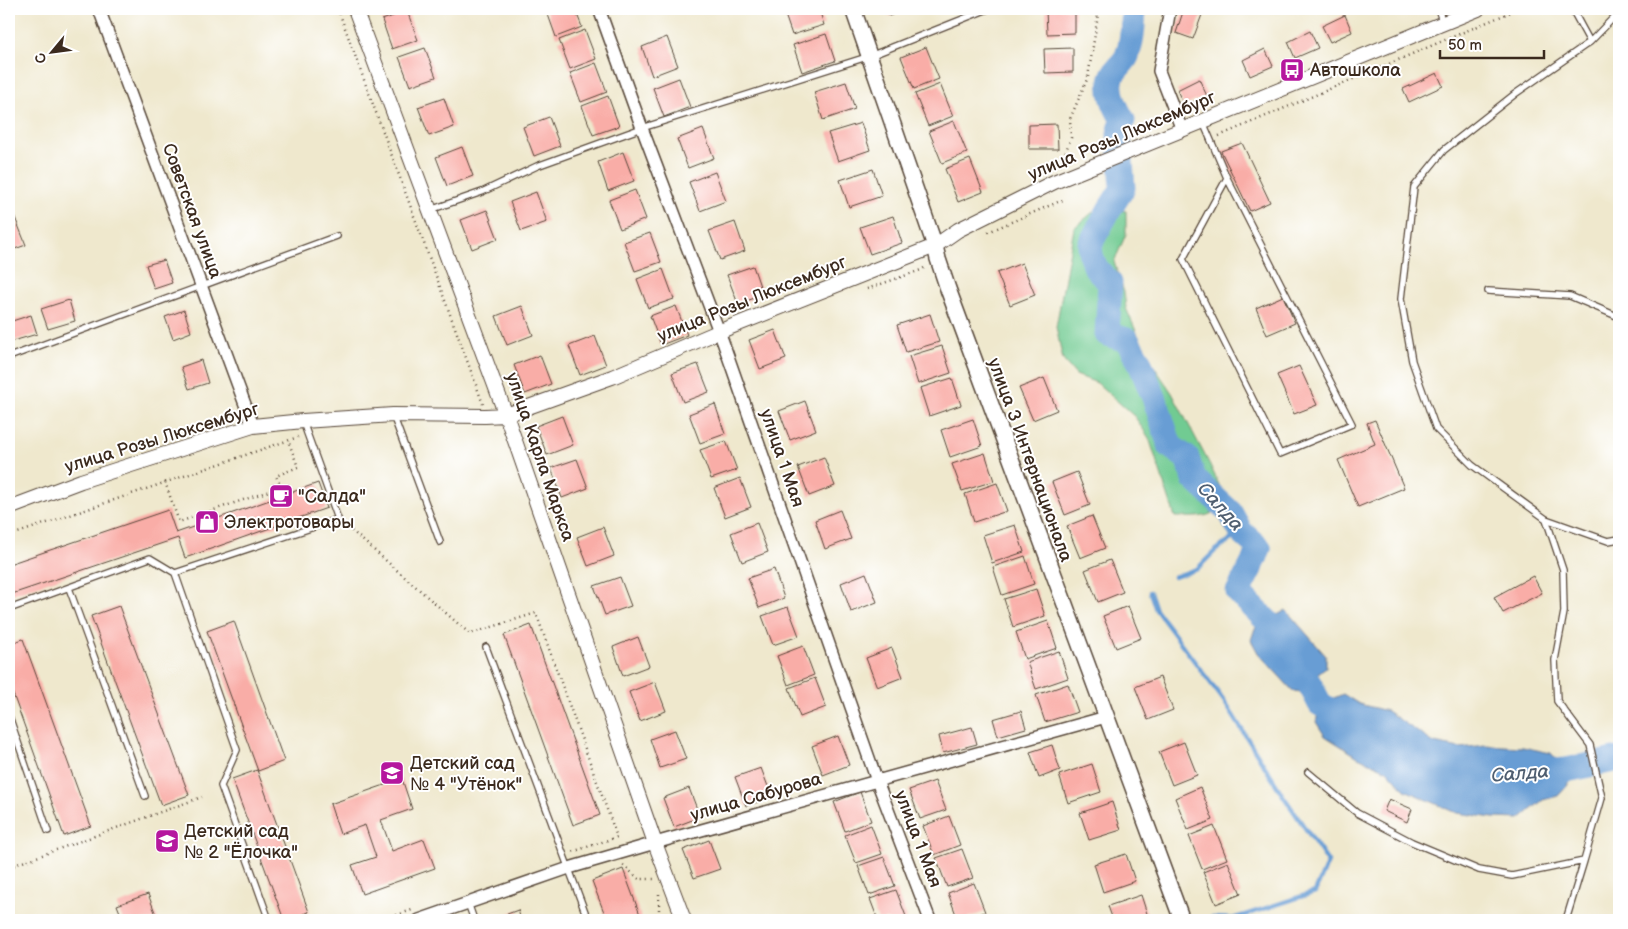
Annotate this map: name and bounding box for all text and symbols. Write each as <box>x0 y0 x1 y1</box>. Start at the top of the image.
north arrow <box>28 28 78 78</box>
scale bar <box>1440 28 1544 60</box>
text: 50 m <box>1448 36 1482 55</box>
text: С <box>31 49 51 66</box>
bus stop icon: Автошкола <box>1279 57 1305 83</box>
place label: Автошкола <box>1309 60 1401 81</box>
street label: улица Розы Люксембург <box>1025 87 1219 185</box>
street label: Советская улица <box>158 140 226 282</box>
street label: улица Розы Люксембург <box>654 251 850 347</box>
street label: улица 3 Интернационала <box>983 355 1077 565</box>
street label: улица Карла Маркса <box>501 370 579 545</box>
street label: улица Розы Люксембург <box>62 398 262 478</box>
street label: улица 1 Мая <box>755 406 809 510</box>
water label: Салда <box>1192 478 1248 536</box>
cafe icon: "Салда" <box>268 483 294 509</box>
place label: "Салда" <box>298 486 366 507</box>
shop icon: Электротовары <box>194 509 220 535</box>
place label: Электротовары <box>224 512 354 533</box>
place label: Детский сад № 4 "Утёнок" <box>410 753 522 795</box>
school or university icon: Детский сад № 4 "Утёнок" <box>379 760 405 786</box>
water label: Салда <box>1490 760 1550 788</box>
street label: улица Сабурова <box>688 768 824 826</box>
street label: улица 1 Мая <box>890 788 946 890</box>
place label: Детский сад № 2 "Ёлочка" <box>184 821 298 863</box>
school or university icon: Детский сад № 2 "Ёлочка" <box>154 828 180 854</box>

